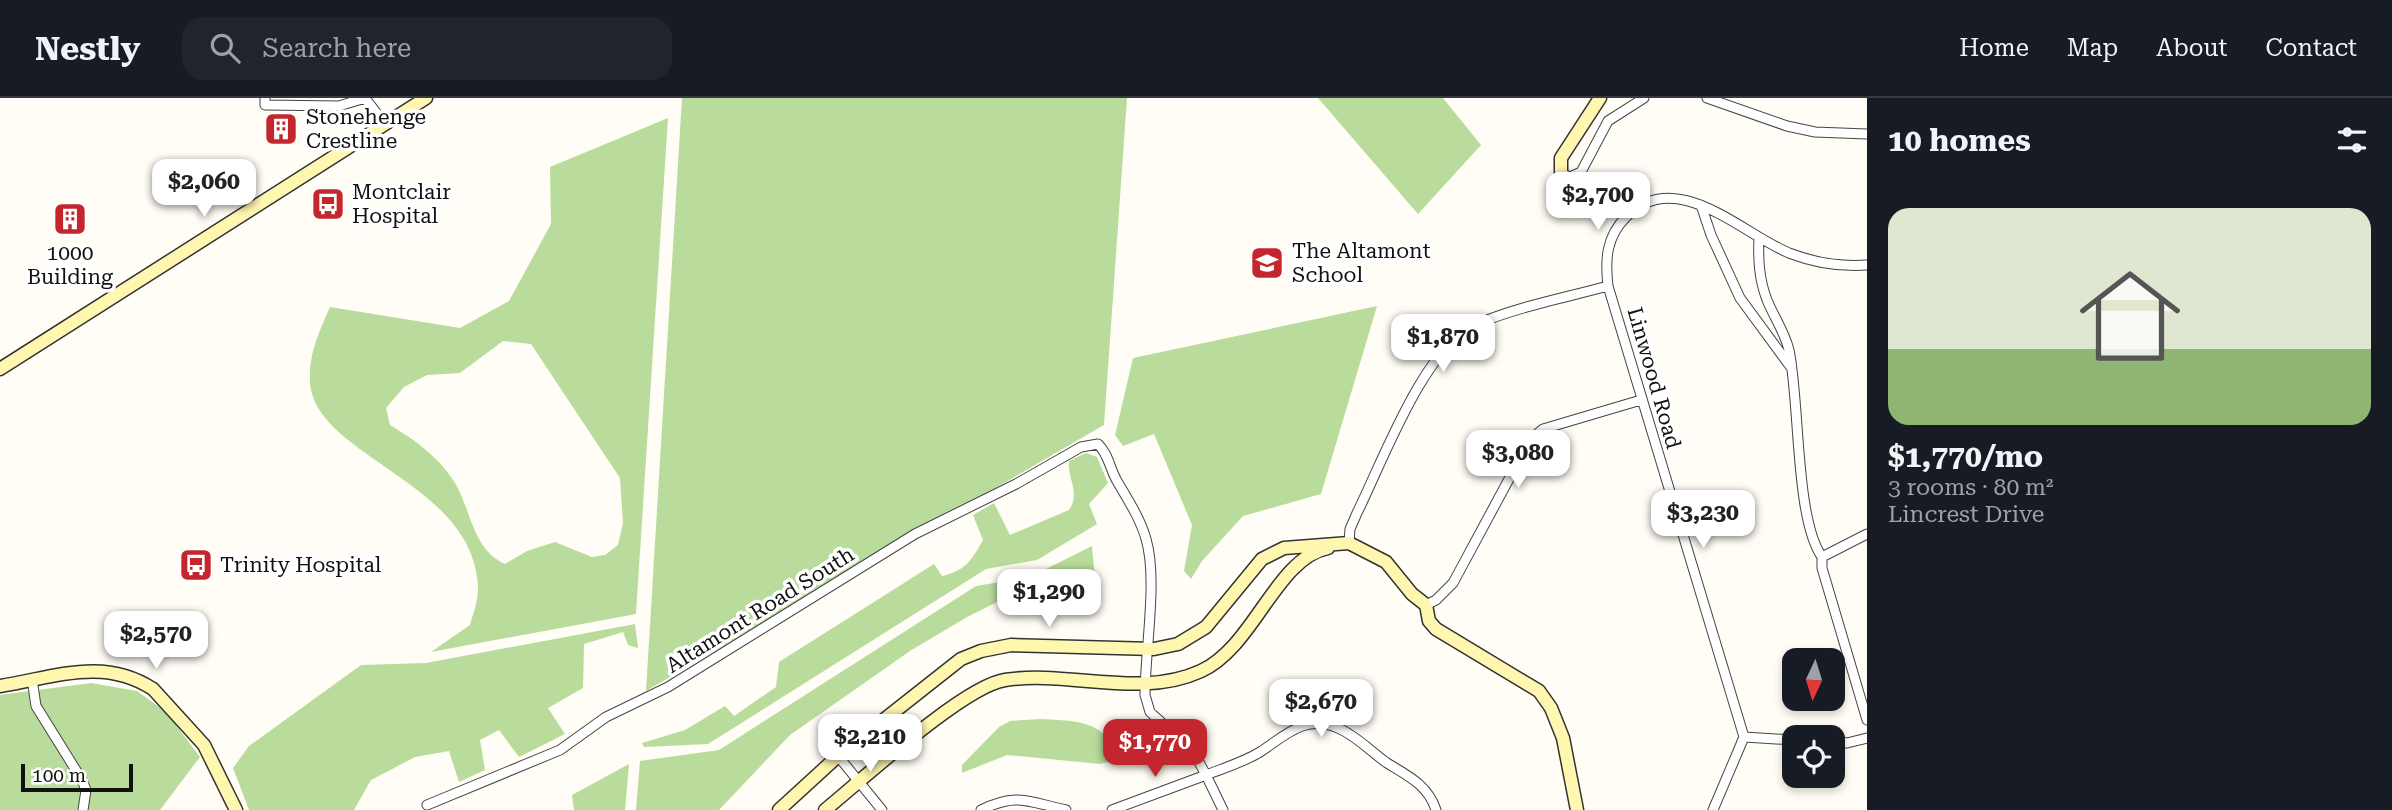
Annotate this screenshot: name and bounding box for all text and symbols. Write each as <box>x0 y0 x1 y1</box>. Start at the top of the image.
search box <box>182 17 672 80</box>
text: Nestly <box>35 29 140 68</box>
icon: search <box>206 29 244 67</box>
text: Search here <box>262 33 411 63</box>
text: Home <box>1959 34 2029 62</box>
text: Map <box>2067 34 2118 62</box>
text: About <box>2156 34 2227 62</box>
text: Contact <box>2265 34 2357 62</box>
place label: Stonehenge Crestline <box>306 105 426 153</box>
building icon: Stonehenge Crestline <box>262 110 300 148</box>
icon: filters <box>2333 121 2371 159</box>
text: 10 homes <box>1888 123 2031 158</box>
pin: $2,060 <box>147 159 261 219</box>
text: $2,060 <box>168 168 240 195</box>
pin: $2,700 <box>1541 172 1655 232</box>
place label: Montclair Hospital <box>352 180 451 228</box>
text: $2,700 <box>1562 181 1634 208</box>
bus stop icon: Montclair Hospital <box>309 185 347 223</box>
building icon: 1000 Building <box>51 200 89 238</box>
place label: The Altamont School <box>1292 239 1431 287</box>
place label: 1000 Building <box>27 241 113 289</box>
school or university icon: The Altamont School <box>1248 244 1286 282</box>
icon: home <box>2067 253 2193 379</box>
street label: Linwood Road <box>1622 304 1686 452</box>
pin: $1,870 <box>1386 314 1500 374</box>
text: $1,870 <box>1407 323 1479 350</box>
pin: $3,080 <box>1461 430 1575 490</box>
text: $3,080 <box>1482 439 1554 466</box>
text: $1,770/mo <box>1888 439 2043 474</box>
text: 3 rooms · 80 m² <box>1888 474 2054 501</box>
pin: $3,230 <box>1646 490 1760 550</box>
text: $3,230 <box>1667 499 1739 526</box>
text: Lincrest Drive <box>1888 501 2045 528</box>
street label: Altamont Road South <box>662 542 859 678</box>
bus stop icon: Trinity Hospital <box>177 546 215 584</box>
place label: Trinity Hospital <box>220 553 382 577</box>
pin: $1,290 <box>992 570 1106 629</box>
text: $1,290 <box>1013 578 1085 605</box>
pin: $2,570 <box>99 612 213 671</box>
text: $2,570 <box>120 620 192 647</box>
north arrow <box>1782 648 1844 710</box>
map controls <box>1782 648 1845 788</box>
pin: $2,670 <box>1264 680 1378 739</box>
text: $2,670 <box>1285 688 1357 715</box>
pin: $2,210 <box>813 714 927 774</box>
pin: $1,770 <box>1098 720 1212 779</box>
text: $2,210 <box>834 723 906 750</box>
button: locate <box>1782 725 1845 788</box>
text: $1,770 <box>1119 728 1191 755</box>
scale bar <box>21 761 133 793</box>
text: 100 m <box>32 764 86 787</box>

